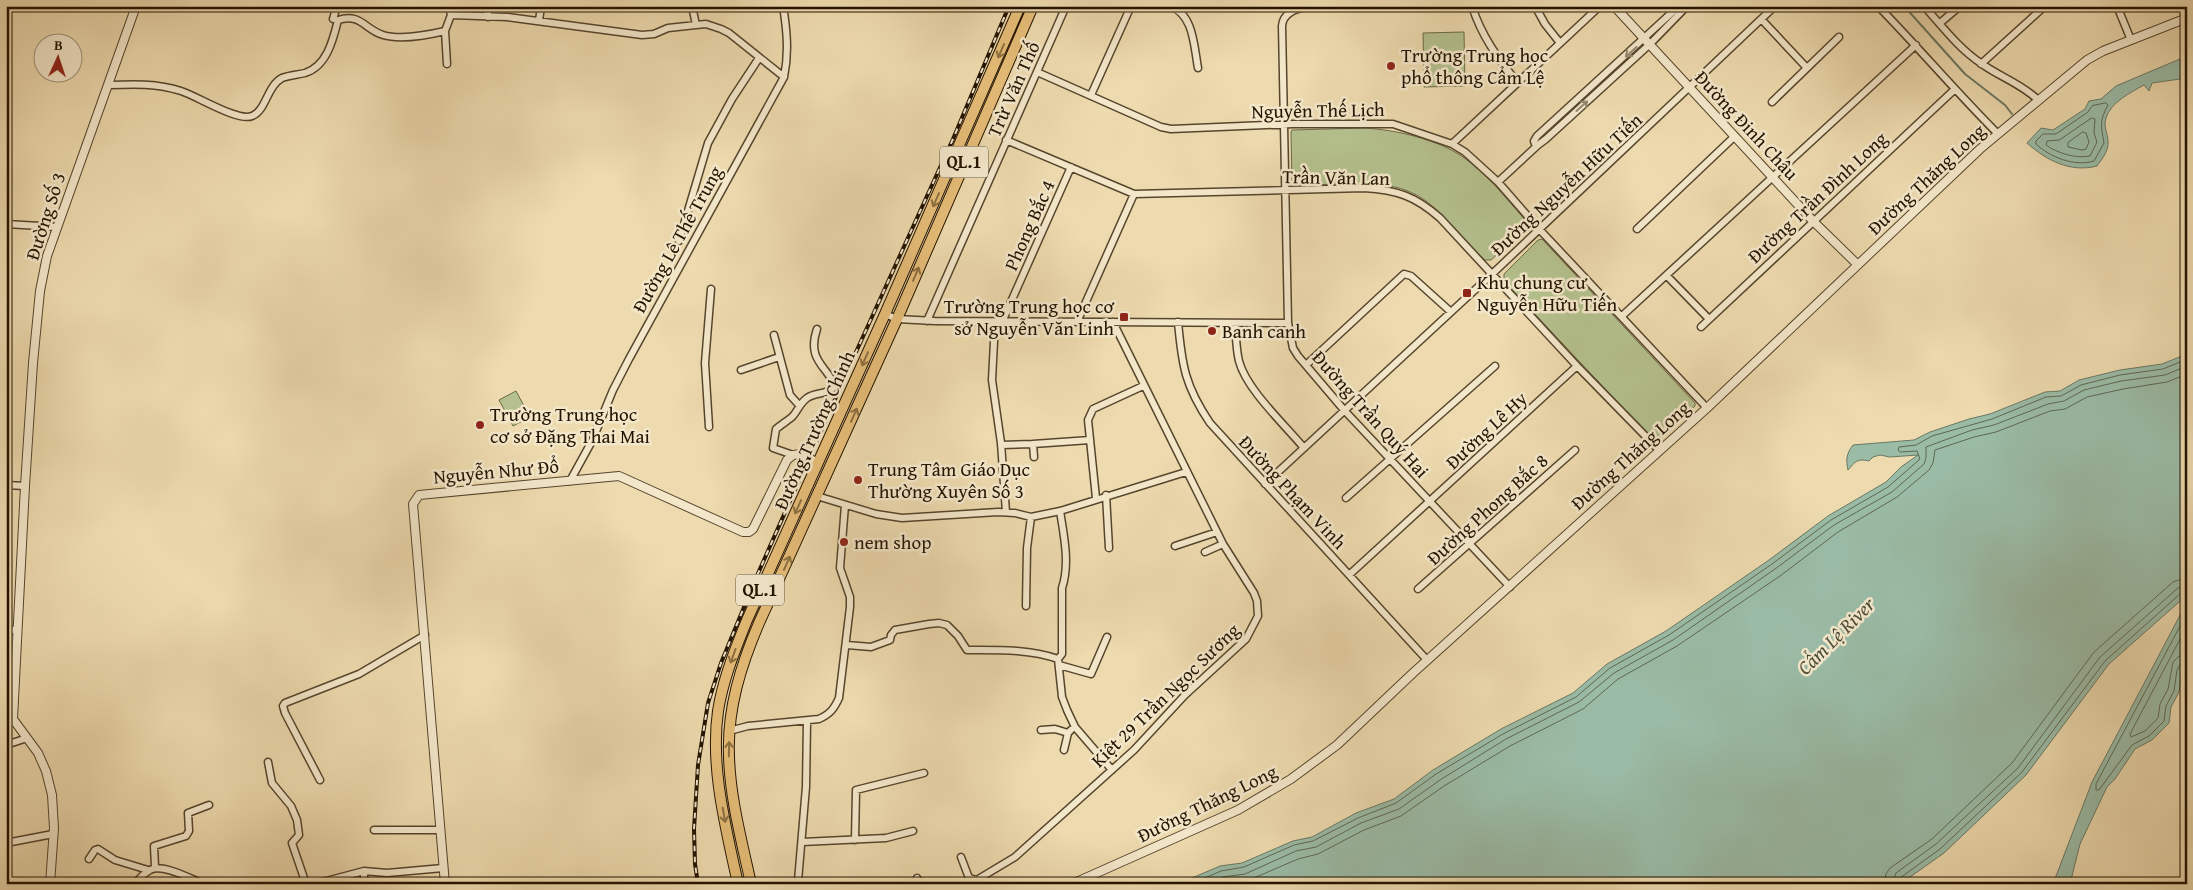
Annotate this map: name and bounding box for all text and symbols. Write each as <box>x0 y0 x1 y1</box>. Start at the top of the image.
north arrow <box>32 32 82 82</box>
text: B <box>54 35 64 55</box>
street label: Trừ Văn Thố <box>979 37 1047 141</box>
place label: Trường Trung học phổ thông Cẩm Lệ <box>1401 41 1548 91</box>
one-way arrow <box>995 43 1005 58</box>
one-way arrow <box>1624 46 1637 58</box>
marker: Trường Trung học phổ thông Cẩm Lệ <box>1385 60 1397 72</box>
street label: Đường Đinh Châu <box>1689 64 1806 187</box>
street label: Nguyễn Thế Lịch <box>1251 95 1385 125</box>
one-way arrow <box>1576 100 1589 112</box>
street label: Đường Nguyễn Hữu Tiến <box>1484 106 1648 262</box>
street label: Đường Thăng Long <box>1861 117 1992 241</box>
street label: Đường Trần Đình Long <box>1741 124 1894 269</box>
road number: QL.1 <box>940 146 988 178</box>
street label: Đường Lê Thế Trung <box>625 160 729 318</box>
street label: Trần Văn Lan <box>1282 162 1390 192</box>
street label: Đường Số 3 <box>18 169 72 263</box>
street label: Phong Bắc 4 <box>997 175 1061 275</box>
one-way arrow <box>930 192 940 207</box>
one-way arrow <box>911 267 921 282</box>
place label: Khu chung cư Nguyễn Hữu Tiến <box>1477 268 1617 318</box>
marker: Khu chung cư Nguyễn Hữu Tiến <box>1461 287 1473 299</box>
place label: Trường Trung học cơ sở Nguyễn Văn Linh <box>944 292 1114 342</box>
marker: Trường Trung học cơ sở Nguyễn Văn Linh <box>1118 311 1130 323</box>
place label: Banh canh <box>1222 317 1306 345</box>
marker: Banh canh <box>1206 325 1218 337</box>
street label: Đường Trần Quý Hai <box>1306 344 1436 484</box>
street label: Đường Trường Chinh <box>766 346 862 514</box>
one-way arrow <box>860 351 869 366</box>
street label: Đường Lê Hy <box>1439 384 1534 475</box>
street label: Đường Thăng Long <box>1564 393 1696 516</box>
place label: Trường Trung học cơ sở Đặng Thai Mai <box>490 400 650 450</box>
one-way arrow <box>849 408 859 423</box>
marker: Trường Trung học cơ sở Đặng Thai Mai <box>474 419 486 431</box>
street label: Đường Phạm Vinh <box>1233 429 1354 556</box>
street label: Đường Phong Bắc 8 <box>1420 447 1554 571</box>
street label: Nguyễn Như Đổ <box>432 452 560 490</box>
place label: Trung Tâm Giáo Dục Thường Xuyên Số 3 <box>868 455 1030 505</box>
marker: Trung Tâm Giáo Dục Thường Xuyên Số 3 <box>852 474 864 486</box>
one-way arrow <box>793 499 802 514</box>
place label: nem shop <box>854 528 931 556</box>
marker: nem shop <box>838 536 850 548</box>
one-way arrow <box>782 556 792 571</box>
road number: QL.1 <box>736 574 784 606</box>
water label: Cẩm Lệ River <box>1790 590 1881 681</box>
street label: Kiệt 29 Trần Ngọc Sương <box>1084 616 1246 774</box>
one-way arrow <box>728 647 737 663</box>
one-way arrow <box>724 742 734 758</box>
street label: Đường Thăng Long <box>1132 757 1282 849</box>
one-way arrow <box>720 807 729 823</box>

